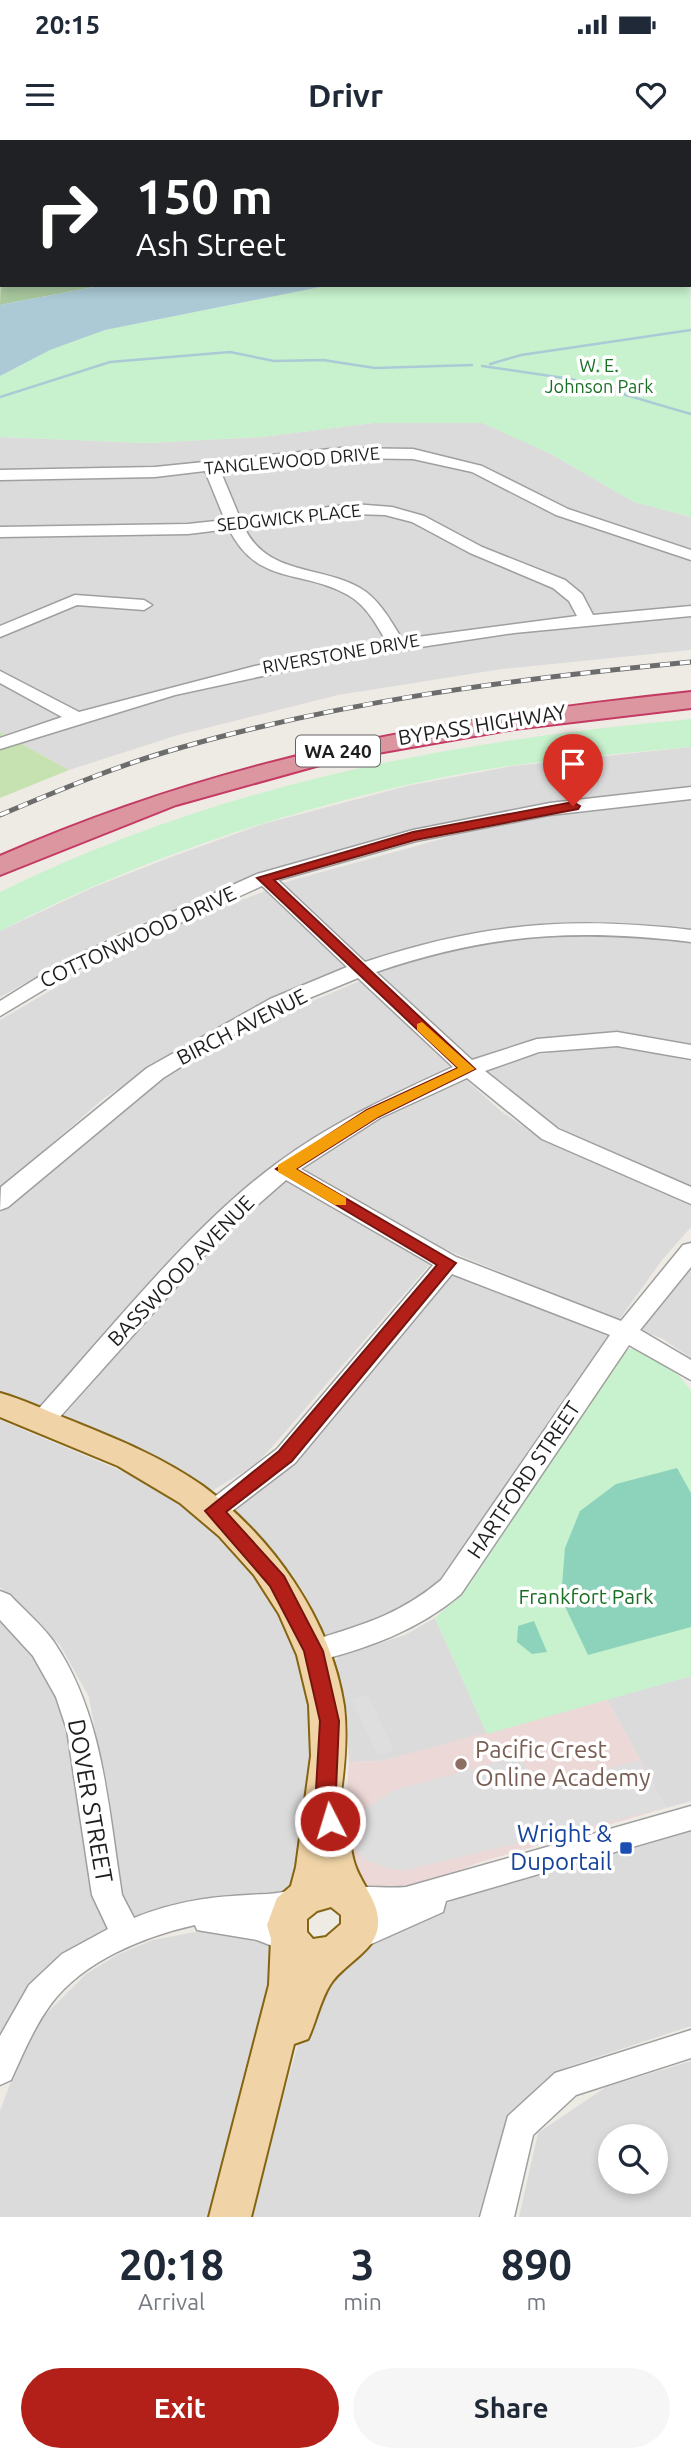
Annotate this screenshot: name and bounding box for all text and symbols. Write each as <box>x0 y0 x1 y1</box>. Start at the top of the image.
text: 20:15 <box>35 10 100 39</box>
icon: menu <box>21 76 59 114</box>
icon: heart <box>632 76 670 114</box>
text: Drivr <box>308 77 383 113</box>
icon: right <box>21 168 112 259</box>
text: 150 m <box>136 168 273 223</box>
text: Ash Street <box>136 226 286 262</box>
park label: W. E. Johnson Park <box>545 355 653 396</box>
street label: TANGLEWOOD DRIVE <box>203 442 381 478</box>
street label: SEDGWICK PLACE <box>216 500 362 535</box>
street label: RIVERSTONE DRIVE <box>261 629 421 677</box>
street label: BYPASS HIGHWAY <box>396 699 568 749</box>
pin <box>543 734 603 806</box>
road number: WA 240 <box>296 736 380 766</box>
icon: arrive <box>554 745 592 783</box>
street label: COTTONWOOD DRIVE <box>36 880 239 992</box>
street label: BIRCH AVENUE <box>172 983 311 1069</box>
street label: BASSWOOD AVENUE <box>102 1190 258 1350</box>
street label: HARTFORD STREET <box>462 1396 585 1562</box>
park label: Frankfort Park <box>518 1584 654 1608</box>
street label: DOVER STREET <box>63 1717 118 1885</box>
place label: Pacific Crest Online Academy <box>475 1736 651 1791</box>
marker: Pacific Crest Online Academy <box>453 1756 469 1772</box>
position arrow <box>293 1784 367 1858</box>
place label: Wright & Duportail <box>510 1820 612 1875</box>
marker: Wright & Duportail <box>618 1840 634 1856</box>
map controls <box>598 2124 668 2194</box>
button: search <box>598 2124 668 2194</box>
text: 20:18 <box>119 2241 224 2288</box>
text: 3 <box>351 2241 374 2288</box>
text: 890 <box>501 2241 572 2288</box>
text: Arrival <box>138 2289 205 2314</box>
text: min <box>343 2289 382 2314</box>
text: m <box>526 2289 546 2314</box>
button: Exit <box>21 2368 339 2448</box>
button: Share <box>353 2368 670 2448</box>

